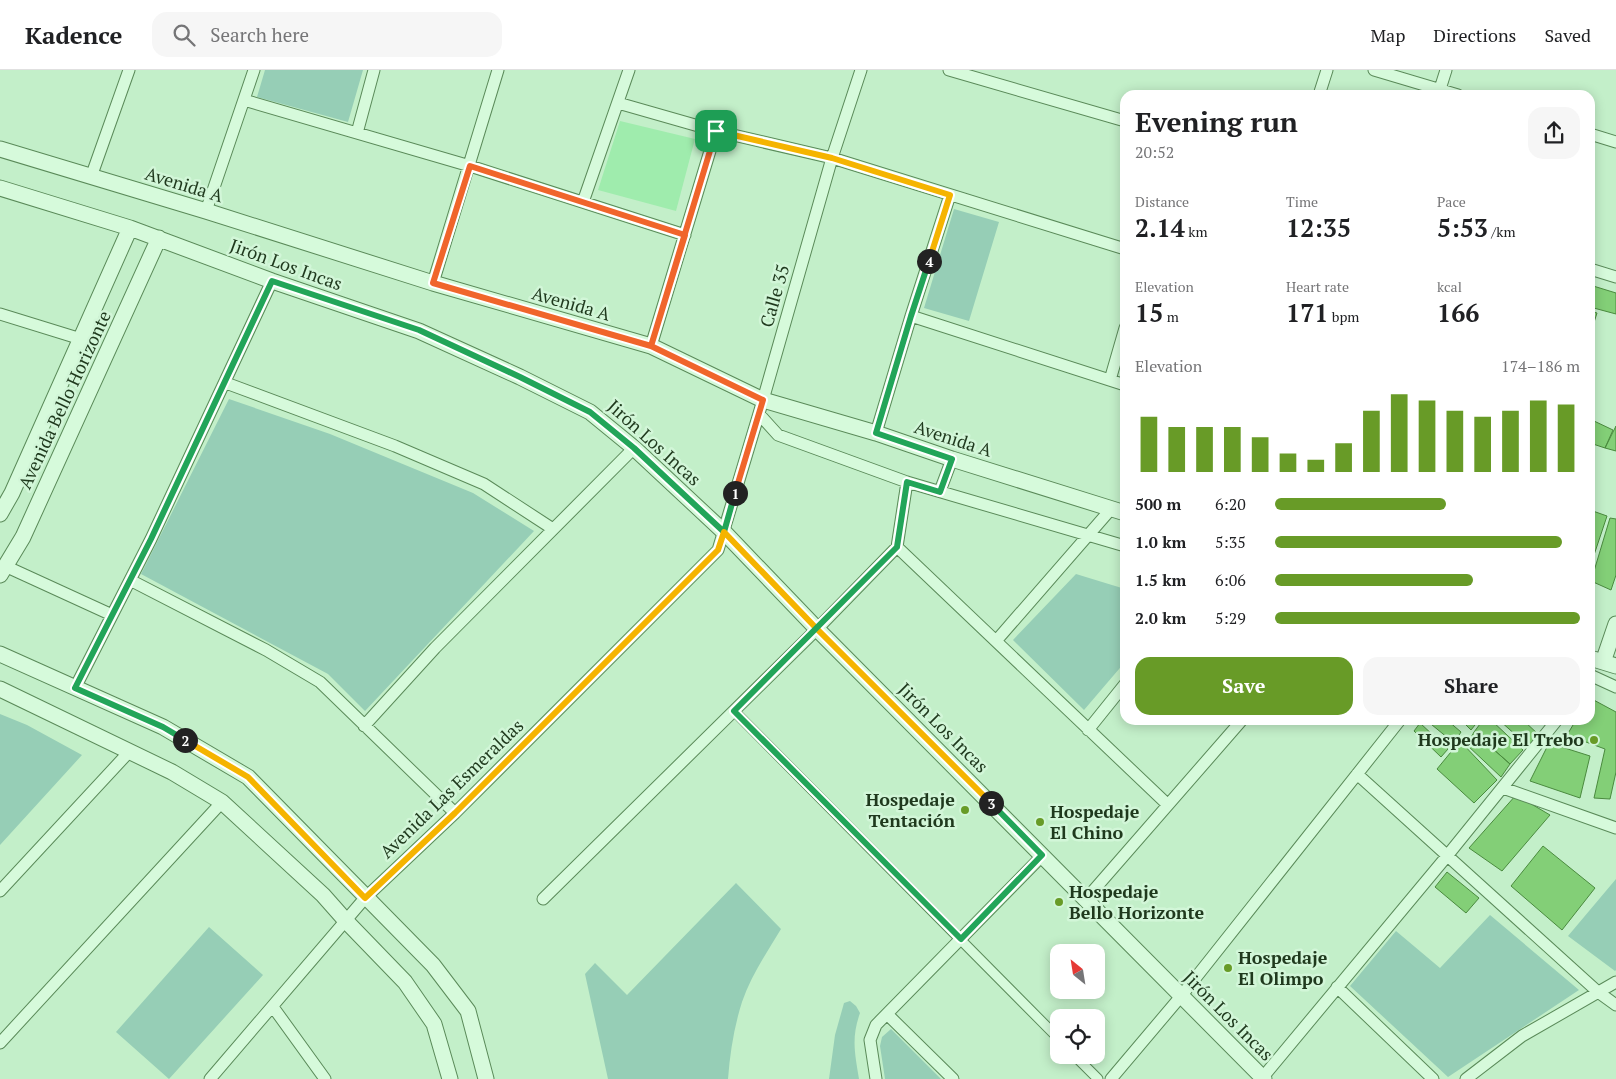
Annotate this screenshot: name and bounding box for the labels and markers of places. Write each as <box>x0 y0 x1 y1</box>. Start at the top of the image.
pin <box>695 110 737 152</box>
pin: 4 <box>916 248 942 274</box>
pin: 1 <box>722 480 748 506</box>
place label: Hospedaje El Trebo <box>1418 727 1584 751</box>
pin: 2 <box>172 728 198 752</box>
marker: Hospedaje El Trebo <box>1588 734 1600 746</box>
place label: Hospedaje Tentación <box>865 787 955 832</box>
pin: 3 <box>978 790 1004 816</box>
place label: Hospedaje El Chino <box>1050 799 1140 844</box>
marker: Hospedaje Tentación <box>959 804 971 816</box>
marker: Hospedaje El Chino <box>1034 816 1046 828</box>
place label: Hospedaje Bello Horizonte <box>1069 879 1205 924</box>
marker: Hospedaje Bello Horizonte <box>1053 896 1065 908</box>
place label: Hospedaje El Olimpo <box>1238 945 1328 990</box>
marker: Hospedaje El Olimpo <box>1222 962 1234 974</box>

